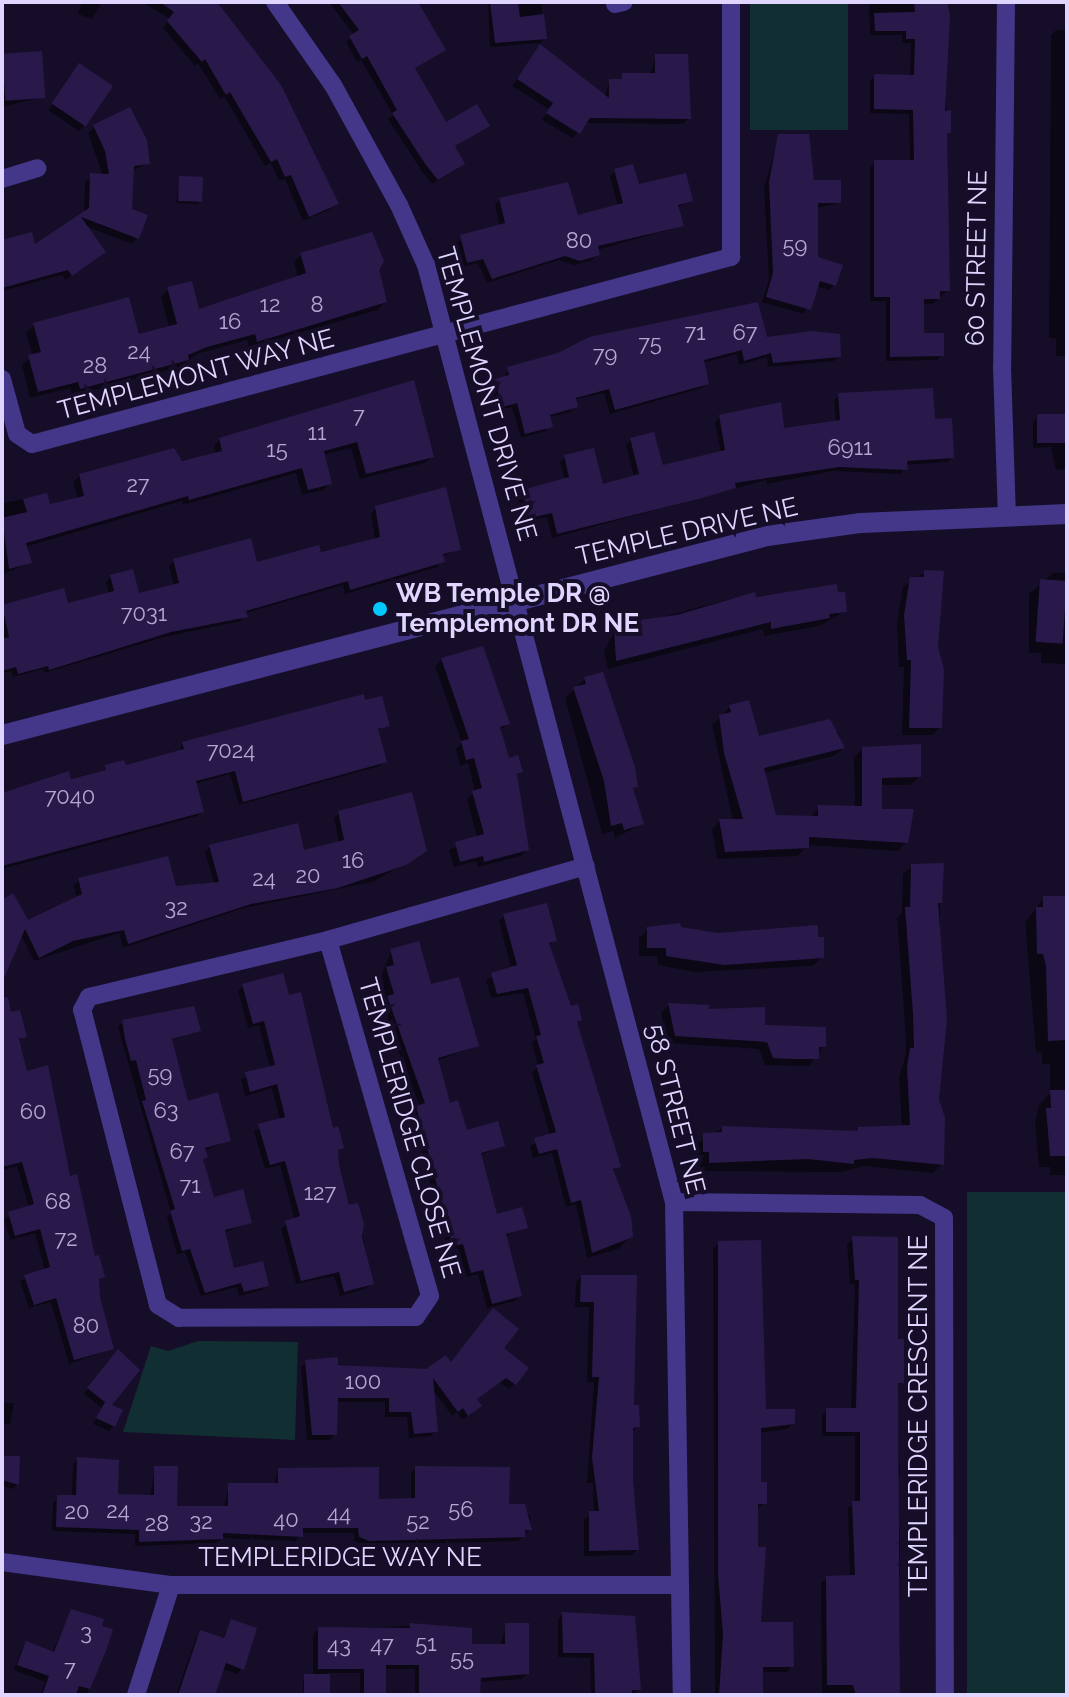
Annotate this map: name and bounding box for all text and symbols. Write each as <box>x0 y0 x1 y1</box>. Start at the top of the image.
street label: 60 STREET NE <box>960 169 994 347</box>
house number: 80 <box>566 228 592 254</box>
house number: 59 <box>783 233 807 259</box>
street label: TEMPLEMONT DRIVE NE <box>429 243 543 545</box>
house number: 12 <box>260 292 280 318</box>
house number: 8 <box>310 292 324 318</box>
house number: 16 <box>219 309 241 335</box>
house number: 71 <box>684 320 706 346</box>
house number: 67 <box>732 320 758 346</box>
street label: TEMPLEMONT WAY NE <box>53 323 339 427</box>
house number: 75 <box>638 331 662 357</box>
house number: 24 <box>127 339 151 365</box>
house number: 79 <box>593 342 617 368</box>
house number: 28 <box>83 353 107 379</box>
house number: 7 <box>353 403 365 429</box>
house number: 11 <box>308 420 326 446</box>
house number: 6911 <box>828 435 872 461</box>
house number: 15 <box>266 437 288 463</box>
house number: 27 <box>126 472 150 498</box>
street label: TEMPLE DRIVE NE <box>573 491 801 573</box>
place label: WB Temple DR @ Templemont DR NE <box>396 578 639 640</box>
marker: WB Temple DR @ Templemont DR NE <box>371 600 389 618</box>
house number: 7031 <box>121 601 167 627</box>
house number: 7024 <box>207 738 255 764</box>
house number: 7040 <box>45 784 95 810</box>
house number: 16 <box>342 848 364 874</box>
house number: 20 <box>296 863 320 889</box>
house number: 24 <box>252 866 276 892</box>
house number: 32 <box>164 895 188 921</box>
street label: TEMPLERIDGE CLOSE NE <box>351 974 467 1282</box>
street label: 58 STREET NE <box>639 1020 711 1198</box>
house number: 59 <box>148 1062 172 1088</box>
house number: 63 <box>153 1098 179 1124</box>
house number: 60 <box>20 1099 46 1125</box>
house number: 67 <box>169 1139 195 1165</box>
house number: 71 <box>179 1173 201 1199</box>
house number: 127 <box>304 1180 336 1206</box>
house number: 68 <box>45 1189 71 1215</box>
house number: 72 <box>54 1226 78 1252</box>
street label: TEMPLERIDGE CRESCENT NE <box>903 1234 935 1598</box>
house number: 80 <box>73 1313 99 1339</box>
house number: 100 <box>345 1369 381 1395</box>
house number: 56 <box>448 1497 474 1523</box>
house number: 24 <box>106 1498 130 1524</box>
house number: 20 <box>65 1499 89 1525</box>
house number: 44 <box>327 1501 351 1527</box>
house number: 40 <box>273 1507 299 1533</box>
house number: 32 <box>189 1509 213 1535</box>
house number: 52 <box>406 1509 430 1535</box>
house number: 28 <box>145 1511 169 1537</box>
street label: TEMPLERIDGE WAY NE <box>197 1542 483 1574</box>
house number: 3 <box>80 1620 92 1646</box>
house number: 51 <box>415 1631 437 1657</box>
house number: 47 <box>370 1632 394 1658</box>
house number: 43 <box>327 1633 351 1659</box>
house number: 55 <box>450 1646 474 1672</box>
house number: 7 <box>64 1656 76 1682</box>

